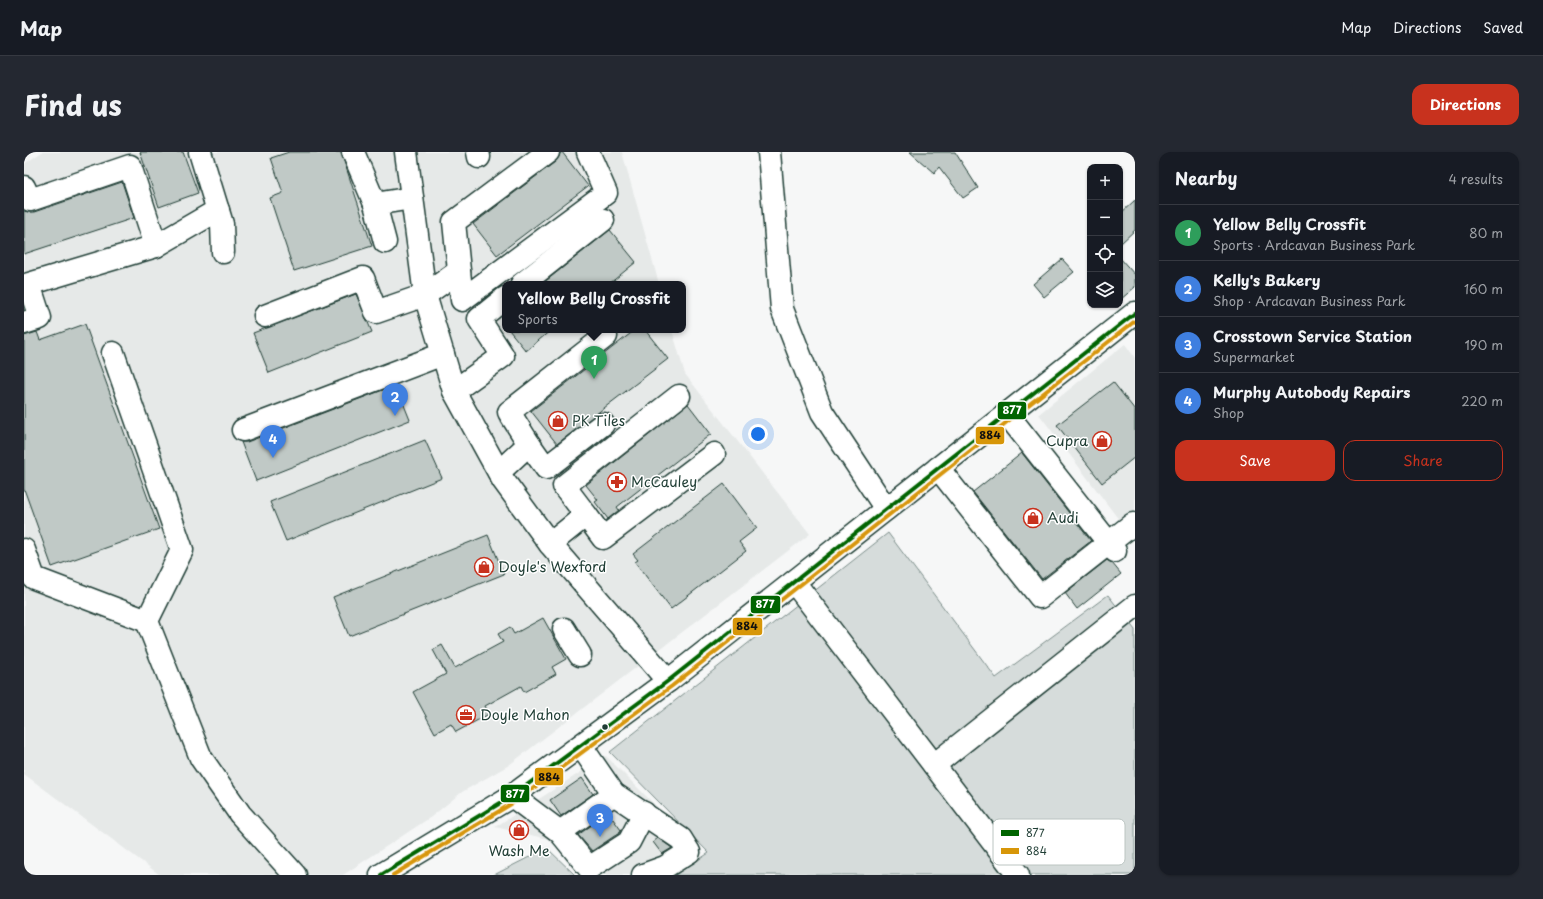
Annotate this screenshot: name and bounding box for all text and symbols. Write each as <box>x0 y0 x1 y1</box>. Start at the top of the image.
text: Map <box>20 14 62 42</box>
text: Map <box>1341 17 1371 38</box>
text: Directions <box>1393 17 1461 38</box>
text: Saved <box>1483 17 1523 38</box>
text: Find us <box>24 83 122 126</box>
button: Directions <box>1412 84 1519 125</box>
map controls <box>1087 164 1123 308</box>
button: + <box>1087 164 1123 200</box>
text: Nearby <box>1175 165 1237 191</box>
text: 4 results <box>1449 169 1503 188</box>
button: − <box>1087 200 1123 236</box>
text: Yellow Belly Crossfit <box>1213 212 1366 235</box>
text: 1 <box>1185 223 1191 242</box>
text: 80 m <box>1469 223 1503 242</box>
text: Sports · Ardcavan Business Park <box>1213 235 1415 254</box>
button: locate <box>1087 236 1123 272</box>
text: Kelly's Bakery <box>1213 268 1320 291</box>
button: layers <box>1087 272 1123 308</box>
text: 2 <box>1183 279 1193 298</box>
text: 160 m <box>1464 279 1503 298</box>
popup <box>502 281 686 333</box>
text: Yellow Belly Crossfit <box>517 286 671 309</box>
text: Shop · Ardcavan Business Park <box>1213 291 1406 310</box>
text: Sports <box>517 309 558 328</box>
text: Crosstown Service Station <box>1213 324 1412 347</box>
text: 3 <box>1184 335 1192 354</box>
text: 190 m <box>1464 335 1503 354</box>
pin: 1 <box>581 346 607 379</box>
text: Supermarket <box>1213 347 1295 366</box>
text: Murphy Autobody Repairs <box>1213 380 1410 403</box>
pin: 2 <box>382 383 408 416</box>
text: 4 <box>1184 391 1192 410</box>
text: 220 m <box>1461 391 1503 410</box>
line badge: 877 <box>997 401 1027 420</box>
text: 877 <box>1003 401 1022 418</box>
text: Shop <box>1213 403 1244 422</box>
shop icon: PK Tiles <box>547 410 569 432</box>
place label: PK Tiles <box>572 410 625 431</box>
your location <box>748 424 768 444</box>
pin: 4 <box>260 425 286 458</box>
line badge: 884 <box>975 426 1005 445</box>
text: 884 <box>979 426 1001 443</box>
place label: Cupra <box>1046 430 1088 451</box>
shop icon: Cupra <box>1091 430 1113 452</box>
button: Save <box>1175 440 1335 481</box>
button: Share <box>1343 440 1503 481</box>
pharmacy icon: McCauley <box>606 471 628 493</box>
place label: McCauley <box>631 471 697 492</box>
shop icon: Audi <box>1022 507 1044 529</box>
place label: Audi <box>1047 507 1079 528</box>
shop icon: Doyle's Wexford <box>473 556 495 578</box>
place label: Doyle's Wexford <box>498 556 606 577</box>
line badge: 877 <box>750 595 781 614</box>
text: 877 <box>756 595 775 612</box>
line badge: 884 <box>732 617 763 636</box>
text: 884 <box>736 617 758 634</box>
office icon: Doyle Mahon <box>455 704 477 726</box>
place label: Doyle Mahon <box>480 704 570 725</box>
unlabelled marker <box>600 722 610 732</box>
line badge: 884 <box>534 767 564 786</box>
text: 884 <box>538 768 560 785</box>
line badge: 877 <box>500 784 530 803</box>
text: 877 <box>506 785 525 802</box>
pin: 3 <box>587 804 613 837</box>
shop icon: Wash Me <box>508 819 530 841</box>
legend <box>993 819 1125 865</box>
text: 877 <box>1026 824 1045 841</box>
place label: Wash Me <box>488 840 550 861</box>
text: 884 <box>1026 842 1047 859</box>

